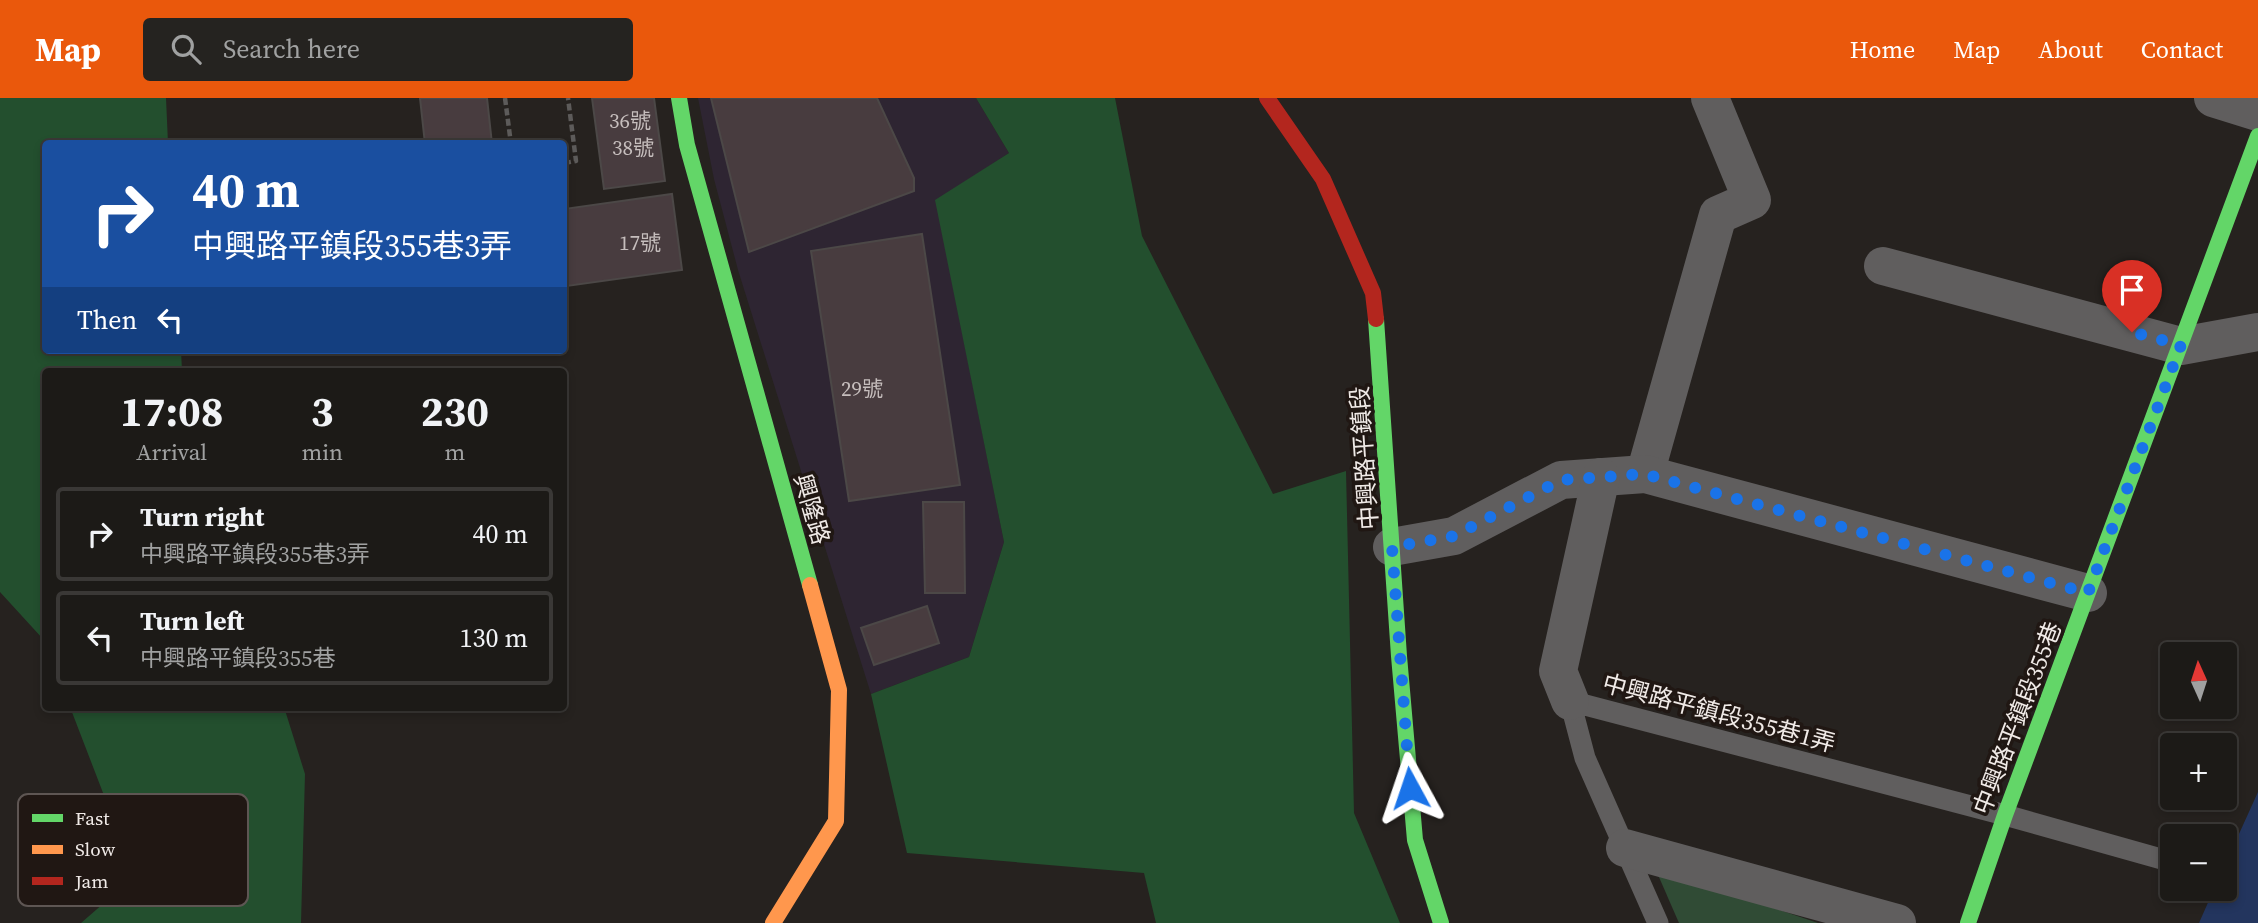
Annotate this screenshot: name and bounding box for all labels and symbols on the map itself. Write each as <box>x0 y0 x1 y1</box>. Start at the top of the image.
house number: 36號 <box>609 106 651 135</box>
house number: 38號 <box>612 133 654 162</box>
house number: 17號 <box>619 228 661 257</box>
pin <box>2102 260 2162 332</box>
house number: 29號 <box>841 374 883 403</box>
street label: 中興路平鎮段 <box>1343 385 1385 531</box>
street label: 興隆路 <box>786 470 838 548</box>
street label: 中興路平鎮段355巷 <box>1965 617 2069 819</box>
north arrow <box>2160 642 2236 719</box>
street label: 中興路平鎮段355巷1弄 <box>1599 666 1839 760</box>
position arrow <box>1373 751 1447 825</box>
legend <box>18 794 248 906</box>
text: Fast <box>75 805 110 831</box>
text: Slow <box>75 836 116 862</box>
text: Jam <box>74 868 108 894</box>

